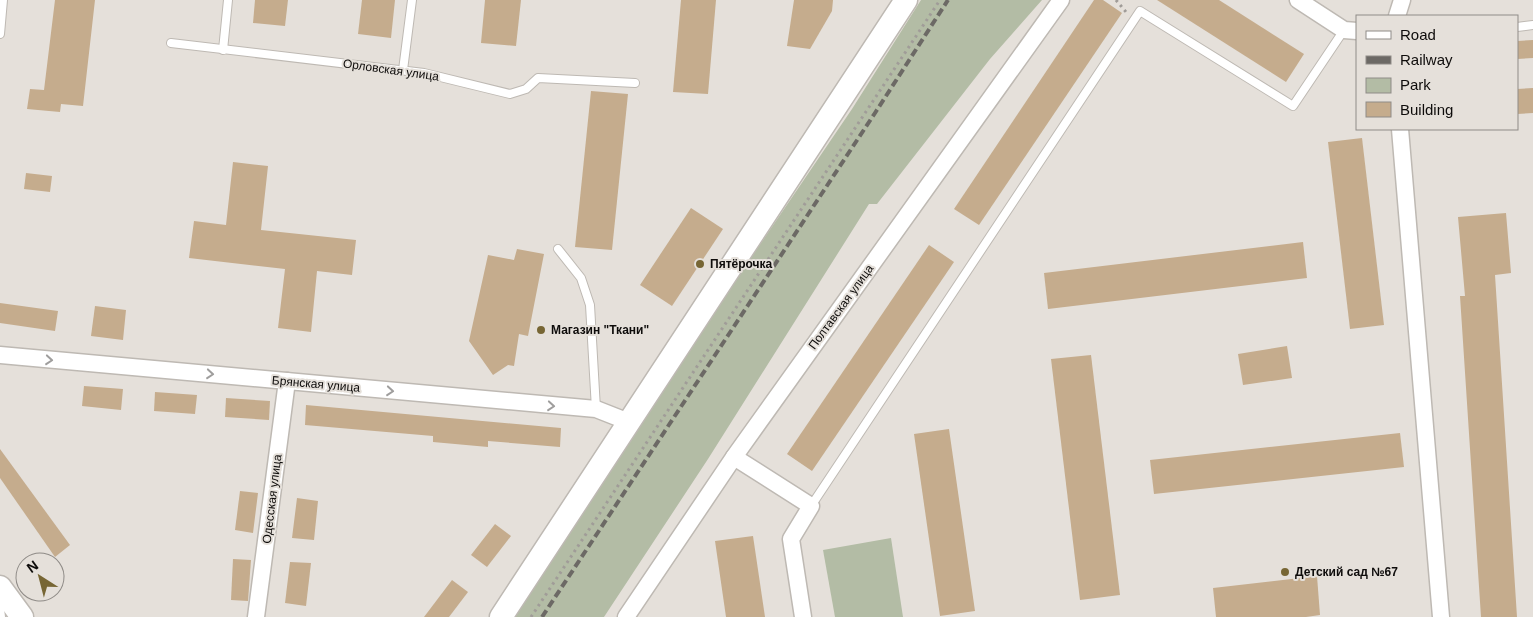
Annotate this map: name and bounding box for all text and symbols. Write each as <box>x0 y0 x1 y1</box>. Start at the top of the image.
legend <box>1356 15 1518 130</box>
text: Road <box>1400 26 1436 43</box>
text: Railway <box>1400 51 1453 68</box>
street label: Орловская улица <box>342 56 440 84</box>
text: Park <box>1400 76 1431 93</box>
text: Building <box>1400 101 1453 118</box>
place label: Пятёрочка <box>710 257 773 271</box>
marker: Пятёрочка <box>694 258 706 270</box>
street label: Полтавская улица <box>806 262 877 352</box>
place label: Магазин "Ткани" <box>551 323 649 337</box>
marker: Магазин "Ткани" <box>535 324 547 336</box>
one-way arrow <box>45 354 53 365</box>
one-way arrow <box>207 368 215 379</box>
street label: Брянская улица <box>271 373 361 395</box>
one-way arrow <box>386 385 394 396</box>
one-way arrow <box>548 400 556 411</box>
street label: Одесская улица <box>260 453 284 544</box>
north arrow <box>15 552 65 602</box>
text: N <box>24 557 41 576</box>
place label: Детский сад №67 <box>1295 565 1398 579</box>
marker: Детский сад №67 <box>1279 566 1291 578</box>

